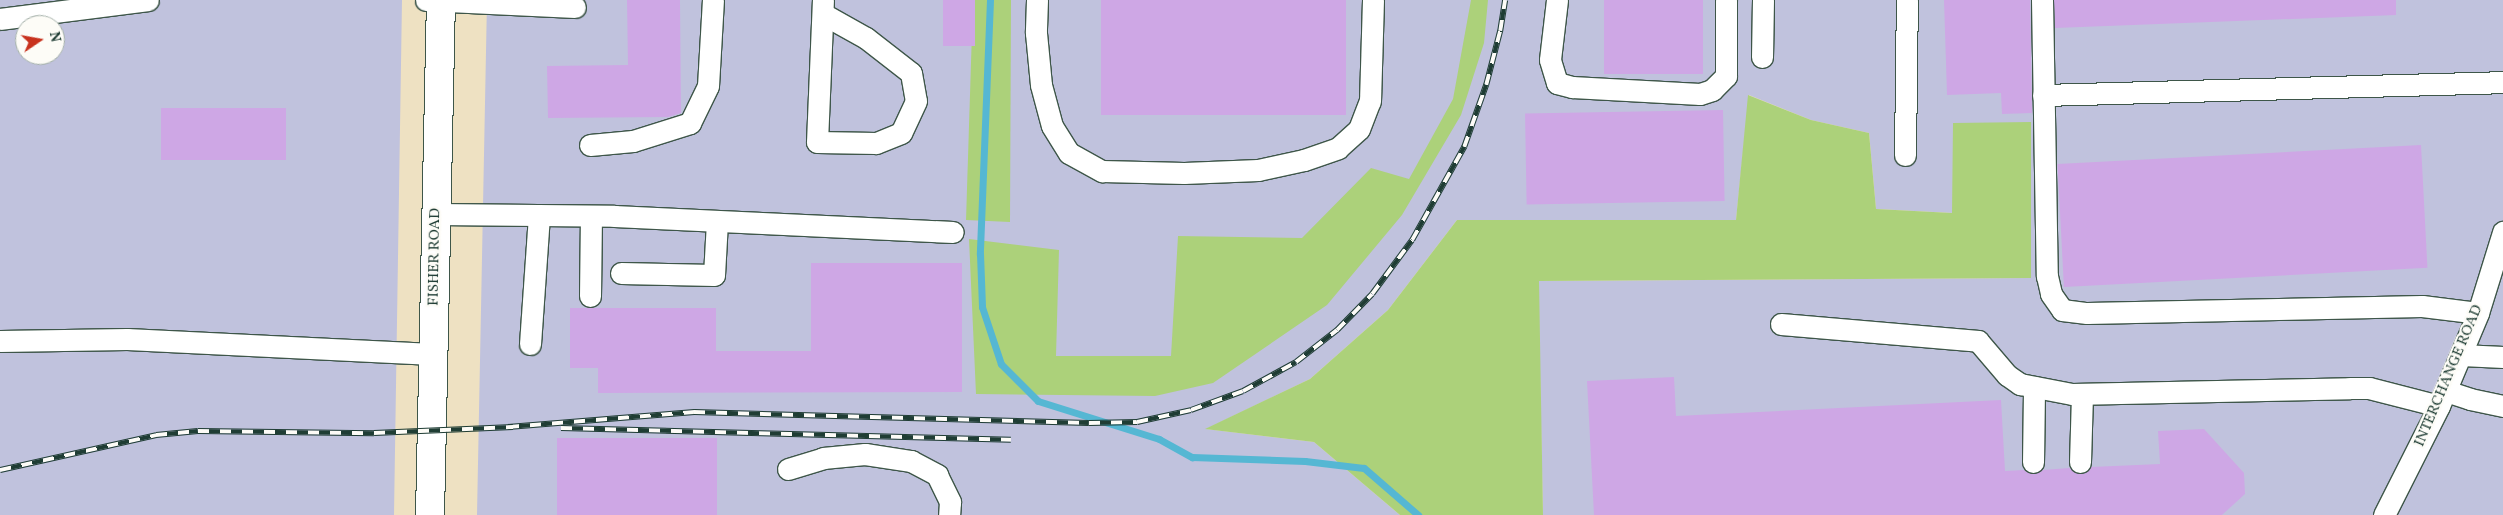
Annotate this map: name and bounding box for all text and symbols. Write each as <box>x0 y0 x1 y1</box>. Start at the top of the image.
north arrow <box>15 15 65 65</box>
text: N <box>44 30 65 44</box>
street label: FISHER ROAD <box>425 208 445 306</box>
street label: INTERCHANGE ROAD <box>2411 302 2487 450</box>

